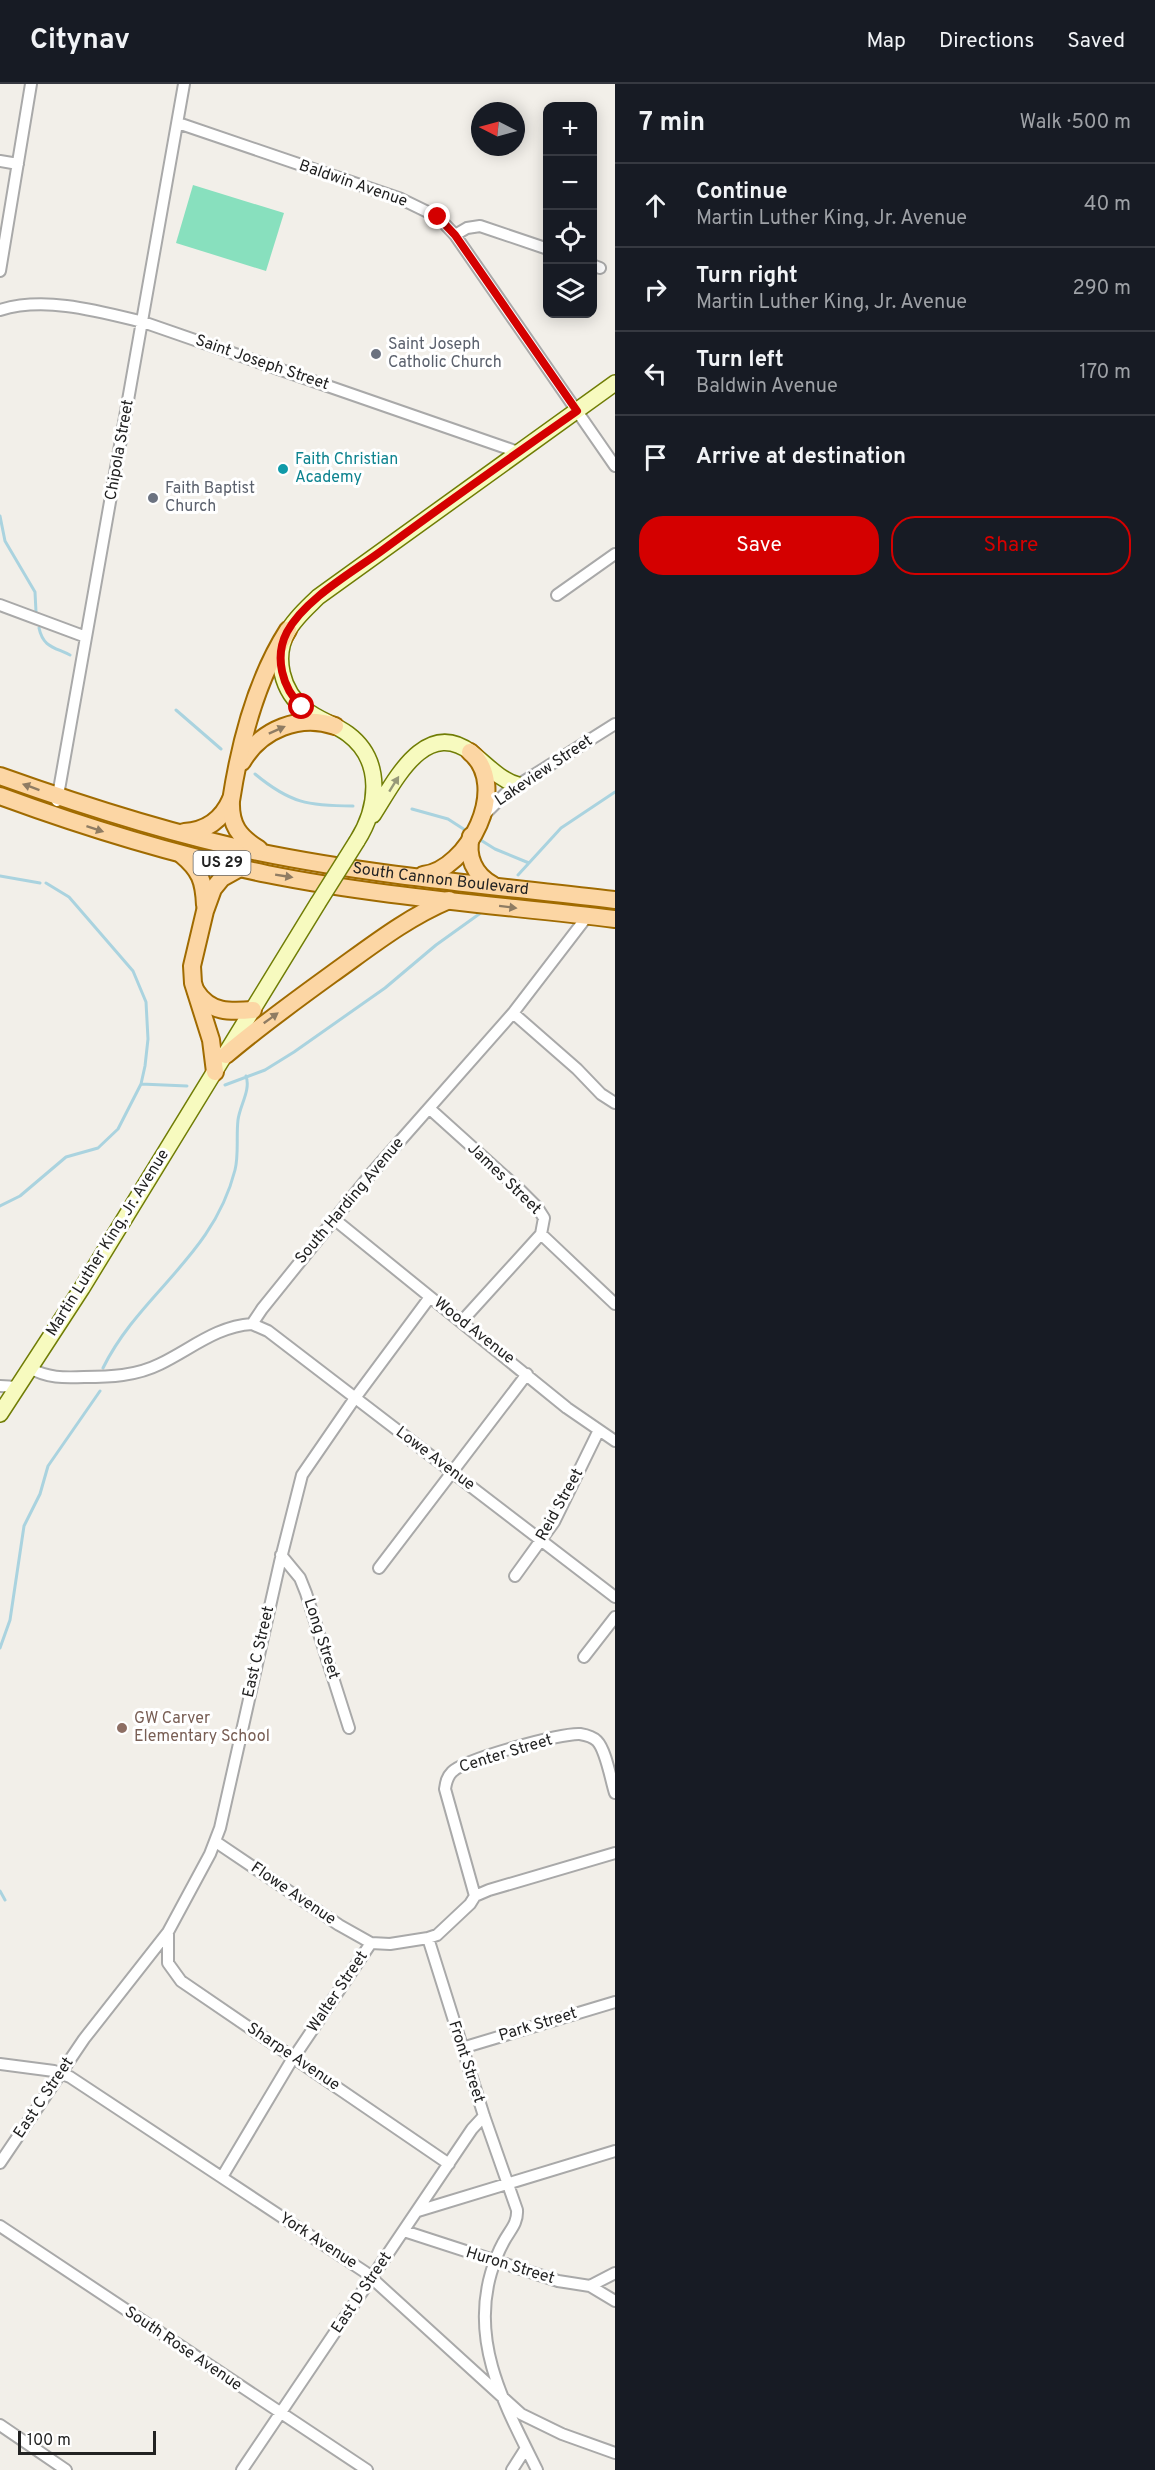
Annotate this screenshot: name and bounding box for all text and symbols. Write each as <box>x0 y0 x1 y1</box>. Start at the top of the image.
text: Citynav <box>30 23 130 59</box>
text: Map <box>866 28 906 55</box>
text: Directions <box>939 28 1034 55</box>
text: Saved <box>1067 28 1125 55</box>
north arrow <box>471 102 525 156</box>
map controls <box>543 102 597 318</box>
button: + <box>543 102 597 156</box>
text: 7 min <box>639 107 705 140</box>
text: Walk · 500 m <box>1019 110 1131 136</box>
street label: Baldwin Avenue <box>296 156 410 212</box>
button: − <box>543 156 597 210</box>
text: Continue <box>696 179 787 206</box>
icon: ahead <box>639 189 672 222</box>
text: 40 m <box>1084 192 1131 218</box>
route end <box>424 203 450 229</box>
text: Martin Luther King, Jr. Avenue <box>696 206 967 232</box>
button: locate <box>543 210 597 264</box>
text: Turn right <box>696 263 798 290</box>
button: layers <box>543 264 597 318</box>
icon: right <box>639 273 672 306</box>
text: 290 m <box>1073 276 1131 302</box>
text: Martin Luther King, Jr. Avenue <box>696 290 967 316</box>
street label: Saint Joseph Street <box>192 331 332 395</box>
place label: Saint Joseph Catholic Church <box>388 335 502 373</box>
marker: Saint Joseph Catholic Church <box>369 347 383 361</box>
text: Turn left <box>696 347 784 374</box>
icon: left <box>639 357 672 390</box>
text: 170 m <box>1079 360 1131 386</box>
text: Baldwin Avenue <box>696 374 838 400</box>
street label: Chipola Street <box>101 398 139 502</box>
icon: arrive <box>639 441 672 474</box>
text: Arrive at destination <box>696 444 906 471</box>
place label: Faith Christian Academy <box>295 450 398 488</box>
marker: Faith Christian Academy <box>276 462 290 476</box>
place label: Faith Baptist Church <box>165 479 255 517</box>
marker: Faith Baptist Church <box>146 491 160 505</box>
button: Save <box>639 516 879 575</box>
button: Share <box>891 516 1131 575</box>
route start <box>288 693 314 719</box>
one-way arrow <box>268 725 286 734</box>
street label: Lakeview Street <box>491 731 597 811</box>
one-way arrow <box>388 776 399 792</box>
one-way arrow <box>22 781 40 791</box>
one-way arrow <box>86 825 104 835</box>
road number: US 29 <box>194 851 250 875</box>
street label: South Cannon Boulevard <box>351 859 530 900</box>
one-way arrow <box>274 872 293 881</box>
one-way arrow <box>499 902 518 911</box>
one-way arrow <box>263 1012 279 1024</box>
street label: South Harding Avenue <box>291 1134 409 1268</box>
street label: James Street <box>463 1139 545 1219</box>
street label: Martin Luther King, Jr. Avenue <box>42 1146 174 1340</box>
street label: Wood Avenue <box>430 1293 518 1369</box>
street label: Lowe Avenue <box>391 1423 479 1495</box>
street label: Reid Street <box>532 1465 588 1545</box>
street label: Long Street <box>299 1596 343 1682</box>
street label: East C Street <box>239 1604 279 1700</box>
place label: GW Carver Elementary School <box>134 1709 270 1747</box>
marker: GW Carver Elementary School <box>115 1721 129 1735</box>
street label: Center Street <box>457 1730 555 1778</box>
street label: Flowe Avenue <box>247 1858 339 1930</box>
street label: Walter Street <box>303 1947 373 2037</box>
street label: Park Street <box>496 2004 580 2046</box>
street label: Front Street <box>443 2018 489 2106</box>
street label: Sharpe Avenue <box>243 2019 343 2095</box>
street label: East C Street <box>10 2054 78 2142</box>
street label: York Avenue <box>275 2208 361 2274</box>
street label: Huron Street <box>463 2243 557 2289</box>
street label: East D Street <box>327 2249 397 2337</box>
street label: South Rose Avenue <box>120 2302 246 2396</box>
scale bar <box>18 2428 156 2456</box>
text: 100 m <box>27 2431 71 2451</box>

